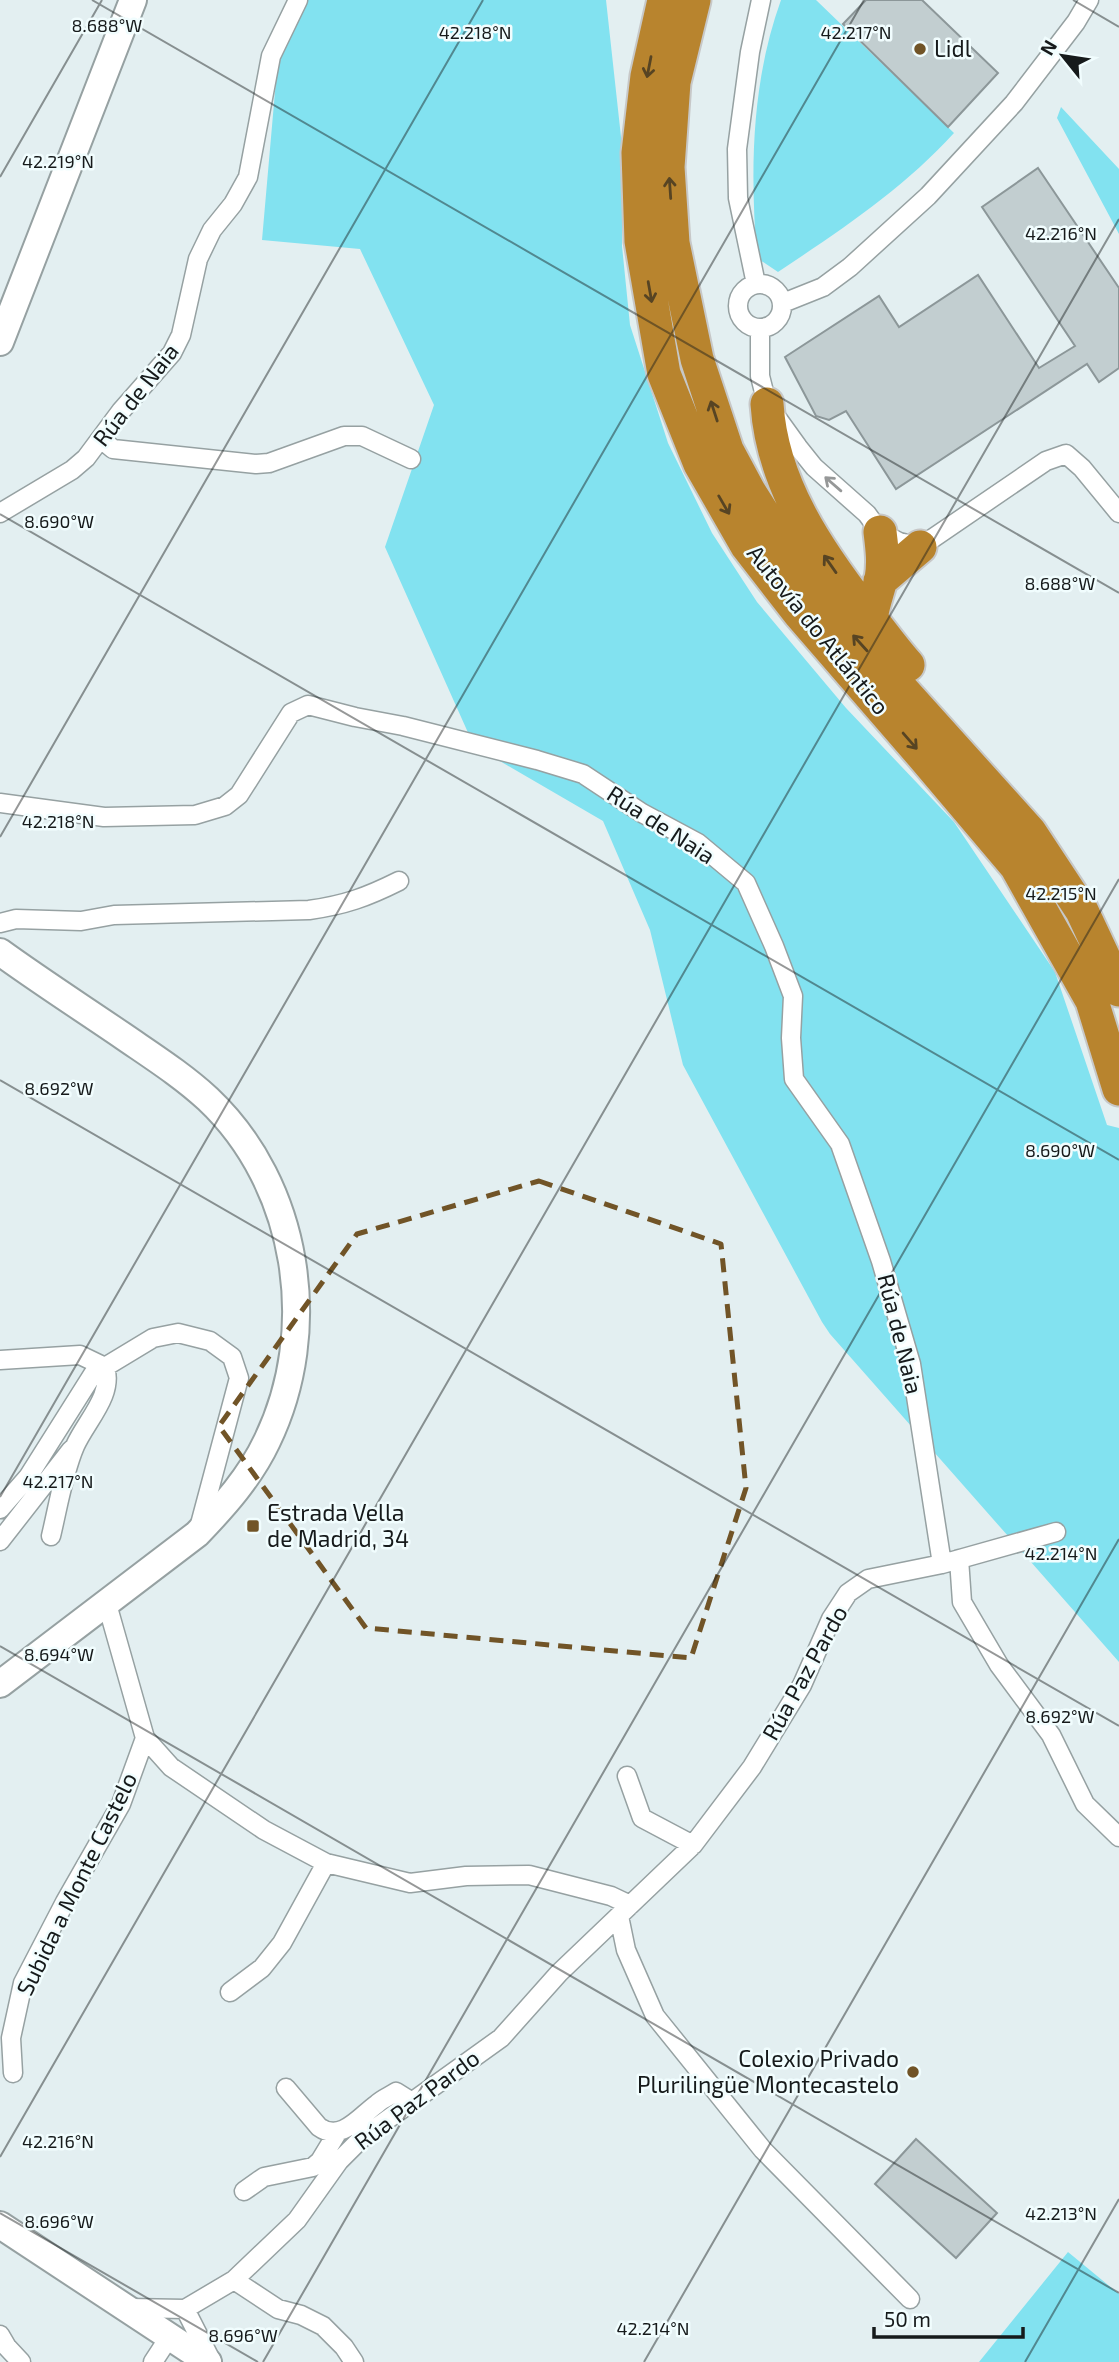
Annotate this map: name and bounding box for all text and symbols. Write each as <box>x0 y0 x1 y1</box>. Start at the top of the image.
text: 8.688°W <box>72 14 142 36</box>
text: 42.218°N <box>439 21 511 43</box>
text: 42.217°N <box>820 21 892 43</box>
north arrow <box>1028 21 1098 91</box>
place label: Lidl <box>934 34 972 62</box>
text: N <box>1034 36 1061 59</box>
marker: Lidl <box>912 41 928 57</box>
one-way arrow <box>641 55 655 78</box>
text: 42.219°N <box>22 150 94 172</box>
one-way arrow <box>663 178 676 200</box>
text: 42.216°N <box>1025 222 1097 244</box>
one-way arrow <box>644 281 657 303</box>
street label: Rúa de Naia <box>86 337 184 451</box>
one-way arrow <box>707 400 720 422</box>
one-way arrow <box>824 476 842 492</box>
one-way arrow <box>717 495 731 515</box>
text: 8.690°W <box>24 510 94 532</box>
street label: Autovía do Atlántico <box>742 539 896 720</box>
one-way arrow <box>823 555 837 574</box>
text: 8.688°W <box>1025 572 1095 594</box>
one-way arrow <box>852 634 868 652</box>
one-way arrow <box>902 732 918 750</box>
street label: Rúa de Naia <box>602 779 721 869</box>
text: 42.218°N <box>22 810 94 832</box>
text: 42.215°N <box>1025 882 1097 904</box>
text: 8.692°W <box>24 1077 94 1099</box>
text: 8.690°W <box>1025 1139 1095 1161</box>
street label: Rúa de Naia <box>873 1271 929 1397</box>
text: 42.217°N <box>22 1470 94 1492</box>
place label: Estrada Vella de Madrid, 34 <box>267 1498 409 1552</box>
marker: Estrada Vella de Madrid, 34 <box>245 1518 261 1534</box>
text: 42.214°N <box>1025 1542 1097 1564</box>
street label: Rúa Paz Pardo <box>756 1600 853 1745</box>
text: 8.694°W <box>24 1643 94 1665</box>
text: 8.692°W <box>1025 1705 1095 1727</box>
street label: Subida a Monte Castelo <box>10 1767 142 2000</box>
street label: Rúa Paz Pardo <box>348 2043 484 2155</box>
place label: Colexio Privado Plurilingüe Montecastelo <box>637 2044 899 2098</box>
marker: Colexio Privado Plurilingüe Montecastelo <box>905 2064 921 2080</box>
text: 42.216°N <box>22 2130 94 2152</box>
text: 42.213°N <box>1025 2202 1097 2224</box>
text: 8.696°W <box>24 2210 94 2232</box>
scale bar <box>874 2296 1023 2340</box>
text: 50 m <box>884 2306 931 2331</box>
text: 42.214°N <box>617 2317 689 2339</box>
text: 8.696°W <box>208 2324 278 2346</box>

